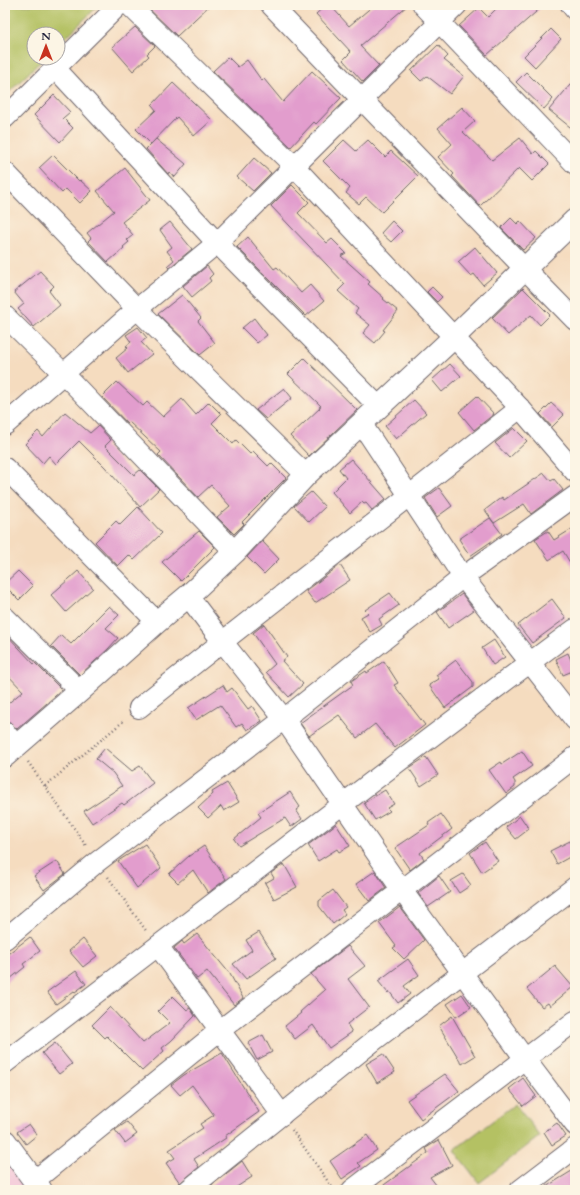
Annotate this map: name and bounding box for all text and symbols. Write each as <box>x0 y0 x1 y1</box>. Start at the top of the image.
north arrow <box>26 26 66 66</box>
text: N <box>41 29 51 44</box>

